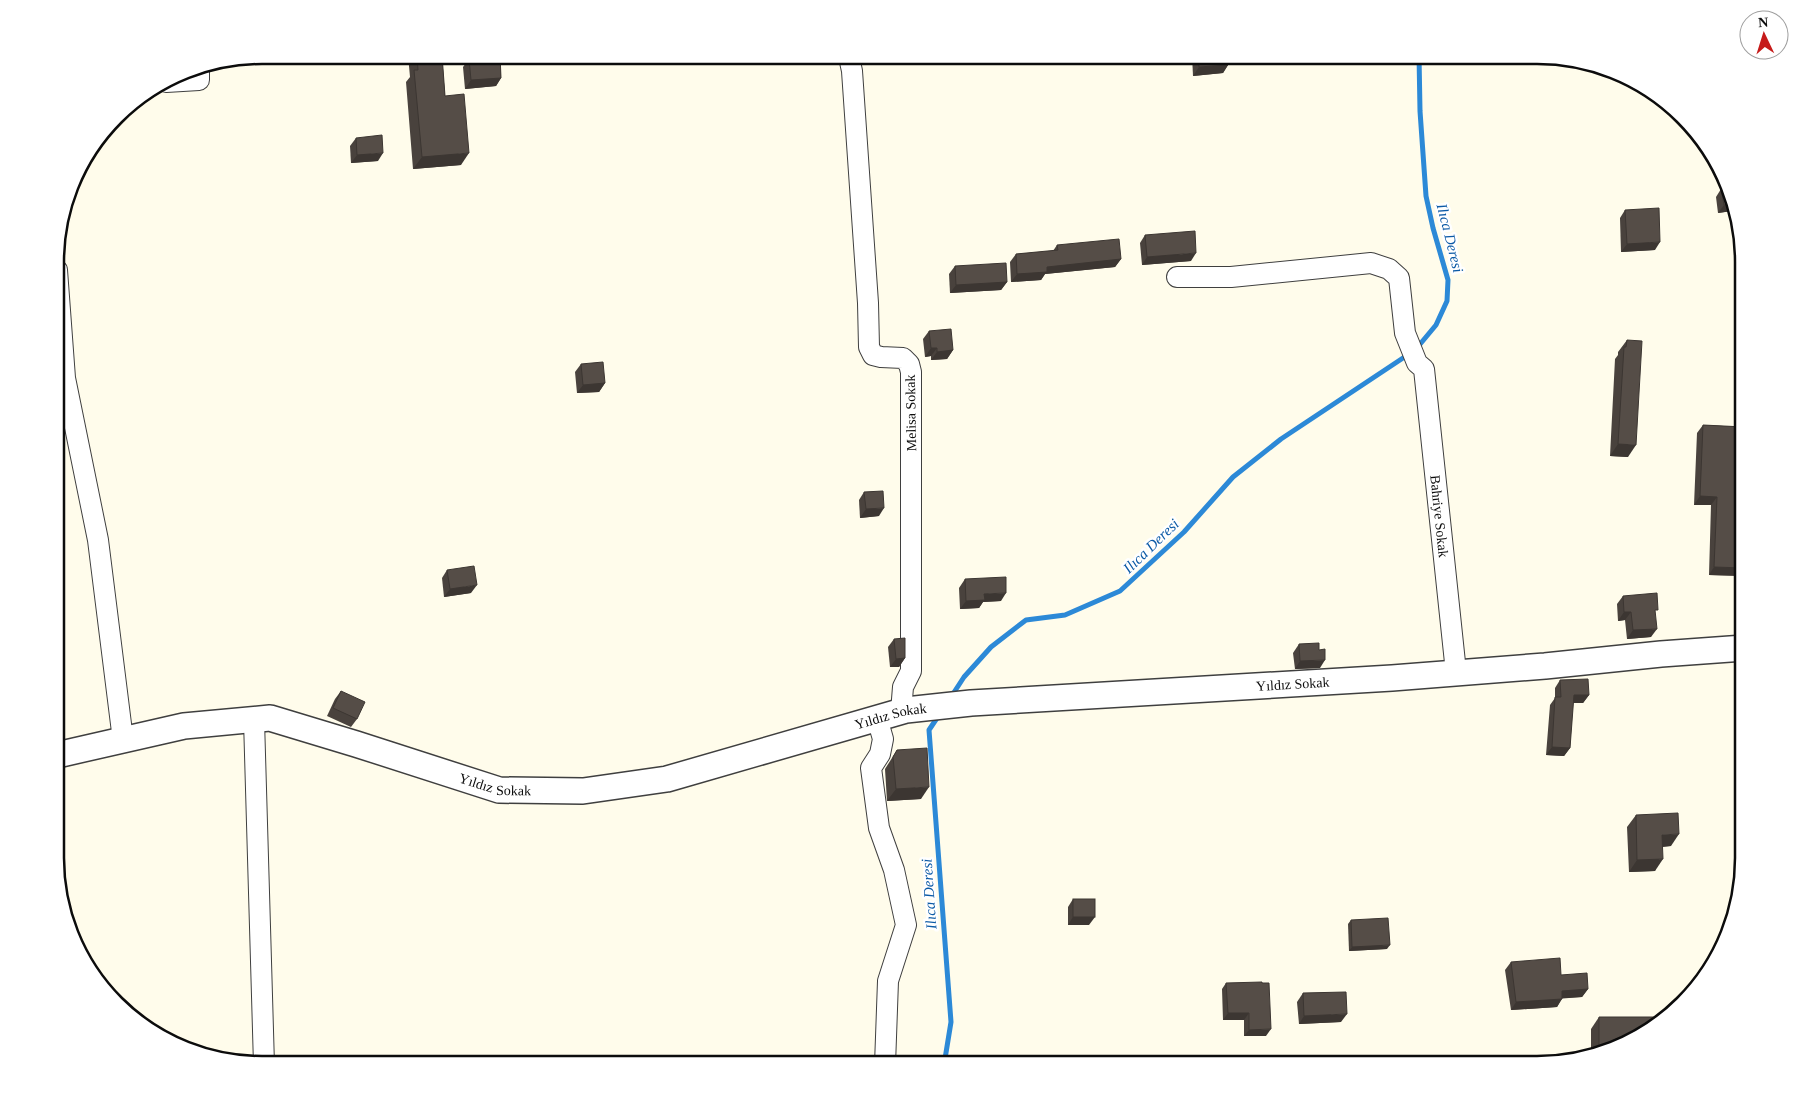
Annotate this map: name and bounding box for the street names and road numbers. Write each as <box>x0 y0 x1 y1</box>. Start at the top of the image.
street label: Melisa Sokak <box>903 375 919 451</box>
street label: Bahriye Sokak <box>1428 474 1451 558</box>
street label: Yıldız Sokak <box>1256 674 1330 694</box>
street label: Yıldız Sokak <box>853 700 927 732</box>
street label: Yıldız Sokak <box>457 770 531 798</box>

